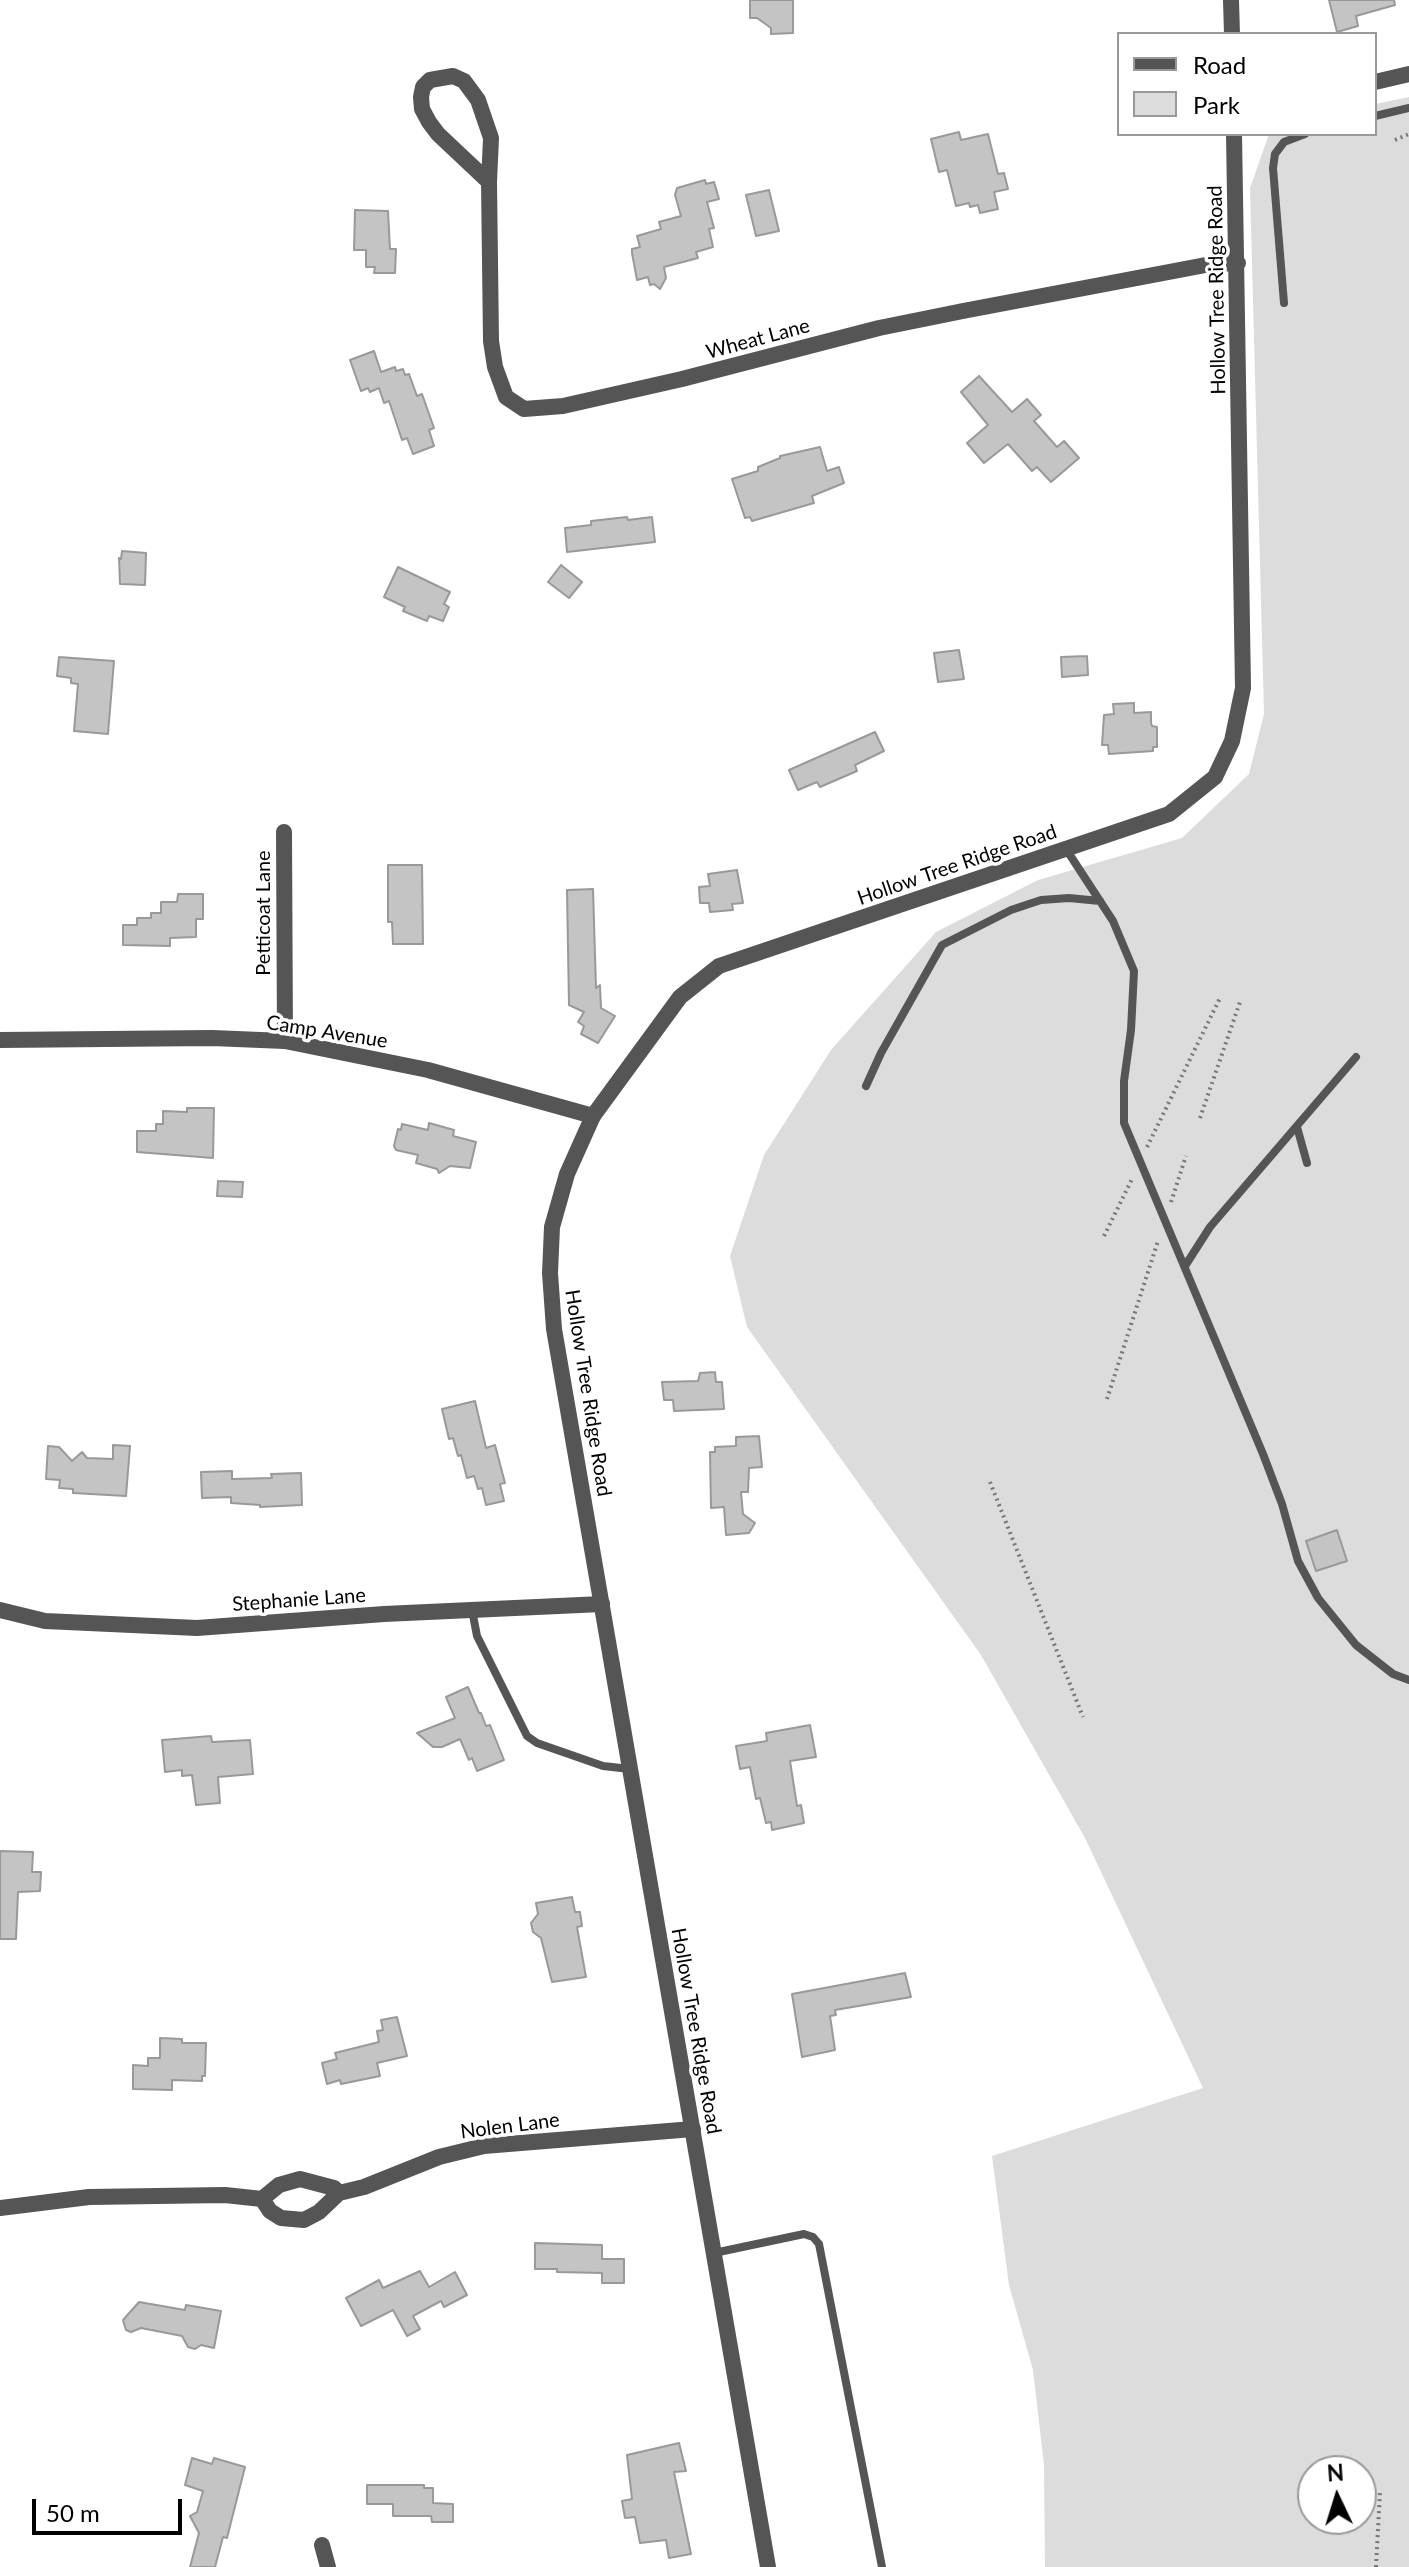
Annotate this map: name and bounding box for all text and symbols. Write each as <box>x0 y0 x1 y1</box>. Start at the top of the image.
legend <box>1117 32 1377 136</box>
text: Road <box>1193 50 1246 79</box>
text: Park <box>1193 90 1240 119</box>
street label: Hollow Tree Ridge Road <box>1203 185 1231 395</box>
street label: Wheat Lane <box>704 314 812 364</box>
street label: Hollow Tree Ridge Road <box>854 820 1060 910</box>
street label: Petticoat Lane <box>252 850 276 976</box>
street label: Camp Avenue <box>265 1011 389 1053</box>
street label: Hollow Tree Ridge Road <box>560 1288 616 1498</box>
street label: Stephanie Lane <box>231 1583 367 1617</box>
street label: Hollow Tree Ridge Road <box>666 1926 726 2136</box>
street label: Nolen Lane <box>459 2108 561 2144</box>
north arrow <box>1297 2455 1377 2535</box>
text: N <box>1326 2458 1345 2487</box>
scale bar <box>36 2483 186 2533</box>
text: 50 m <box>46 2498 100 2527</box>

